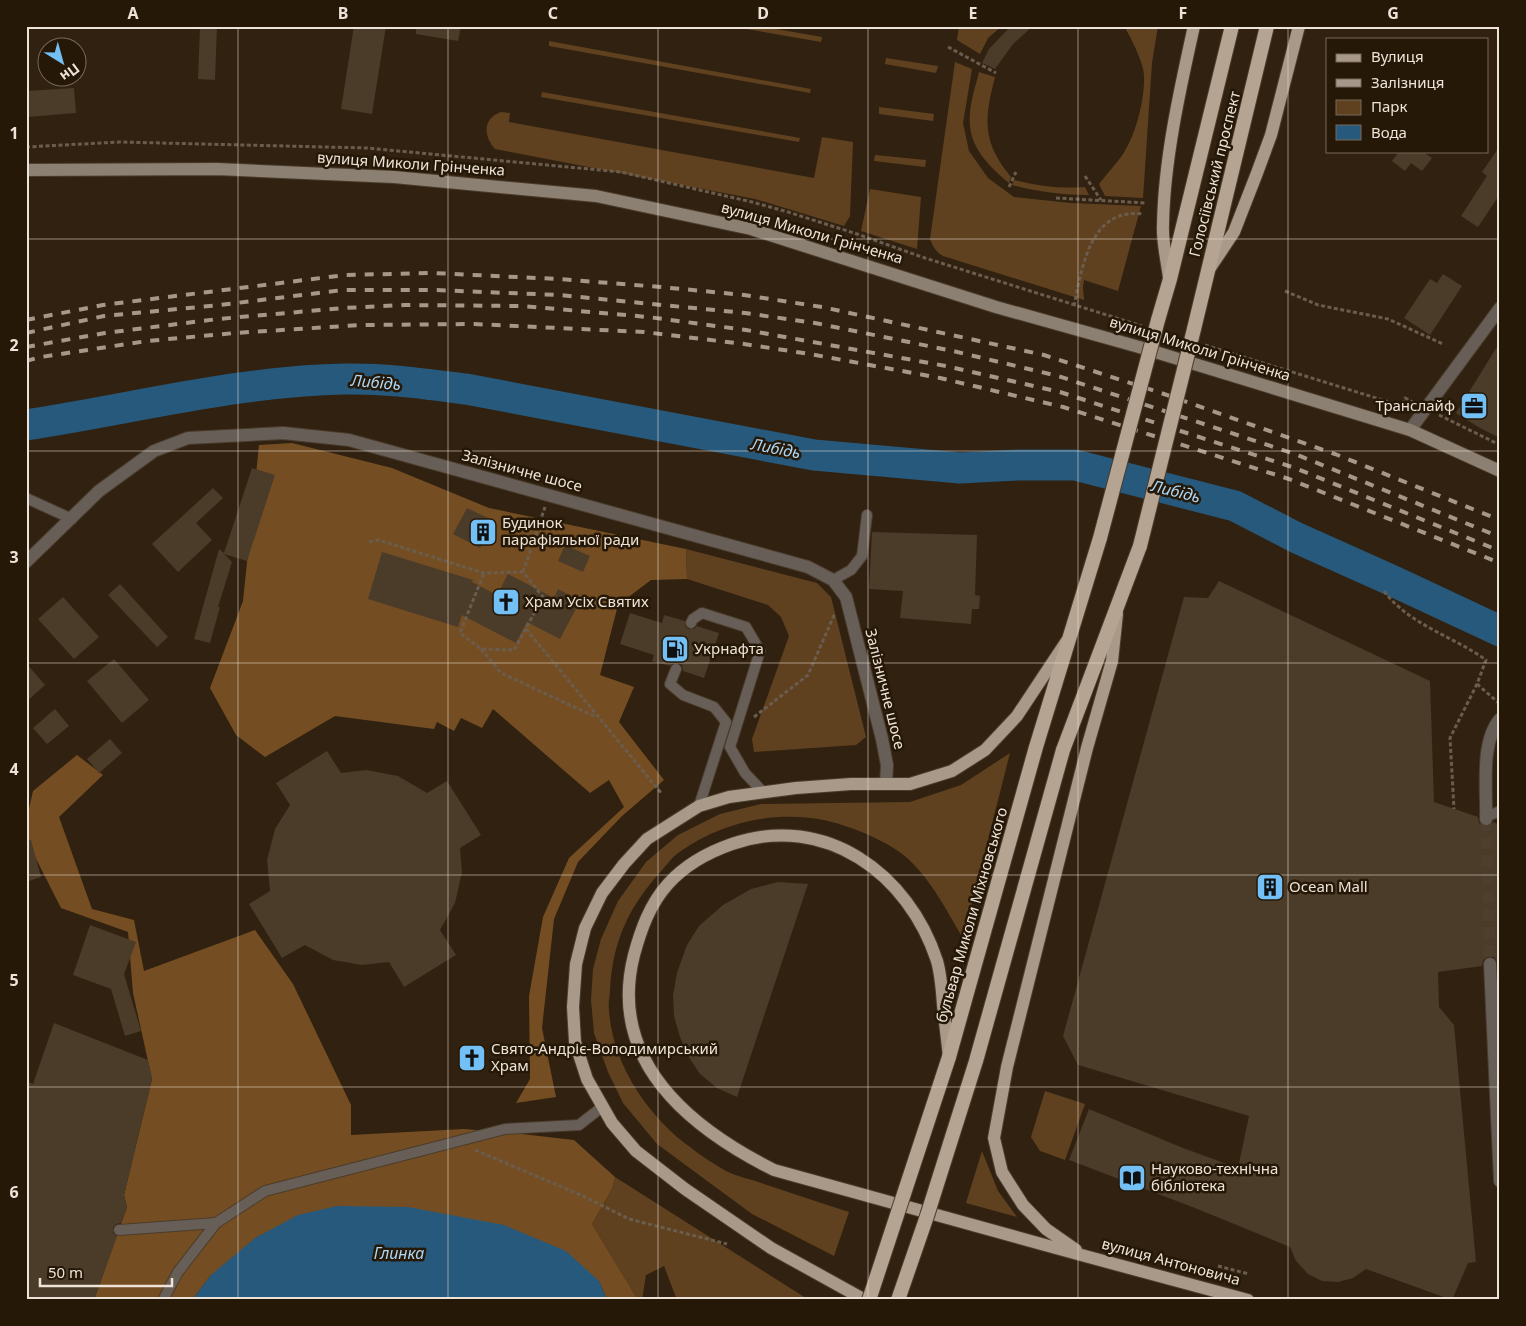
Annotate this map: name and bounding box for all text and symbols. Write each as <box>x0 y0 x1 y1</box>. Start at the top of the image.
text: A <box>127 2 139 24</box>
text: B <box>338 2 348 24</box>
text: C <box>548 2 558 24</box>
text: D <box>757 2 769 24</box>
text: E <box>969 2 978 24</box>
text: F <box>1179 2 1187 24</box>
text: G <box>1387 2 1399 24</box>
north arrow <box>38 38 88 88</box>
legend <box>1326 38 1488 152</box>
text: Вулиця <box>1371 46 1424 66</box>
text: Пн <box>56 59 84 86</box>
text: Залізниця <box>1371 72 1444 92</box>
street label: Голосіївський проспект <box>1184 89 1244 259</box>
text: Парк <box>1371 96 1407 116</box>
text: 1 <box>9 122 19 144</box>
text: Вода <box>1371 122 1407 142</box>
street label: вулиця Миколи Грінченка <box>316 146 506 180</box>
street label: вулиця Миколи Грінченка <box>719 196 906 268</box>
street label: вулиця Миколи Грінченка <box>1107 311 1293 385</box>
text: 2 <box>9 334 19 356</box>
water label: Либідь <box>349 369 402 395</box>
office icon: Транслайф <box>1459 391 1489 421</box>
place label: Транслайф <box>1376 395 1455 415</box>
water label: Либідь <box>748 432 803 464</box>
street label: Залізничне шосе <box>460 444 585 496</box>
water label: Либідь <box>1148 474 1203 508</box>
place label: Будинок парафіяльної ради <box>502 512 639 549</box>
building icon: Будинок парафіяльної ради <box>468 517 498 547</box>
text: 3 <box>9 546 19 568</box>
church icon: Храм Усіх Святих <box>491 587 521 617</box>
place label: Храм Усіх Святих <box>525 591 649 611</box>
street label: Залізничне шосе <box>861 626 911 751</box>
fuel station icon: Укрнафта <box>660 634 690 664</box>
place label: Укрнафта <box>694 638 764 658</box>
text: 4 <box>9 758 19 780</box>
street label: бульвар Миколи Міхновського <box>931 805 1011 1025</box>
building icon: Ocean Mall <box>1255 872 1285 902</box>
place label: Ocean Mall <box>1289 876 1368 896</box>
text: 5 <box>9 969 19 991</box>
place label: Свято-Андріє-Володимирський Храм <box>491 1038 718 1075</box>
church icon: Свято-Андріє-Володимирський Храм <box>457 1043 487 1073</box>
place label: Науково-технічна бібліотека <box>1151 1158 1278 1195</box>
library icon: Науково-технічна бібліотека <box>1117 1163 1147 1193</box>
text: 6 <box>9 1181 19 1203</box>
street label: вулиця Антоновича <box>1100 1233 1243 1289</box>
water label: Глинка <box>374 1242 424 1264</box>
scale bar <box>40 1256 172 1288</box>
text: 50 m <box>48 1262 83 1282</box>

